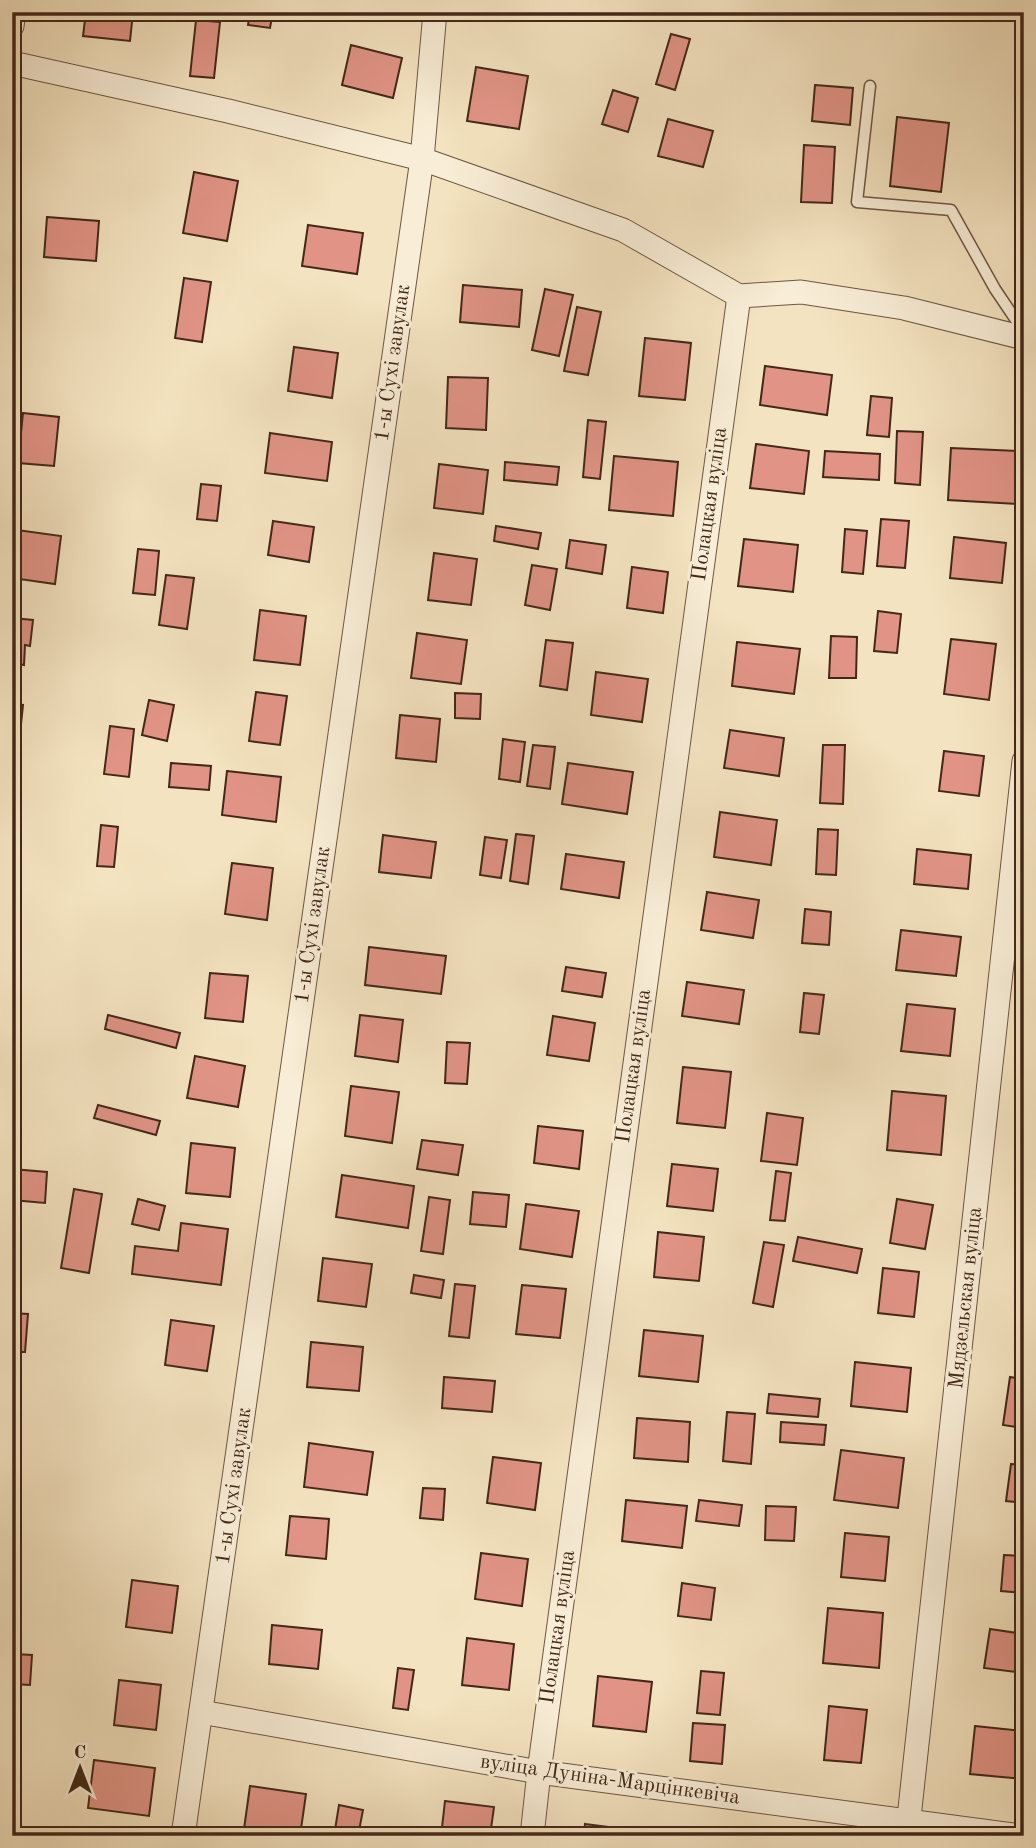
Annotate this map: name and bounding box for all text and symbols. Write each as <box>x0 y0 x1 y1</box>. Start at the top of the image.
street label: 1-ы Сухі завулак <box>372 283 414 443</box>
street label: Полацкая вуліца <box>689 426 731 582</box>
street label: 1-ы Сухі завулак <box>292 845 334 1005</box>
street label: Полацкая вуліца <box>613 988 655 1144</box>
street label: Мядзельская вуліца <box>946 1206 986 1390</box>
street label: 1-ы Сухі завулак <box>213 1406 255 1566</box>
street label: Полацкая вуліца <box>537 1549 579 1705</box>
north arrow <box>46 1732 116 1802</box>
text: С <box>74 1744 86 1763</box>
street label: вуліца Дуніна-Марцінкевіча <box>479 1751 741 1809</box>

